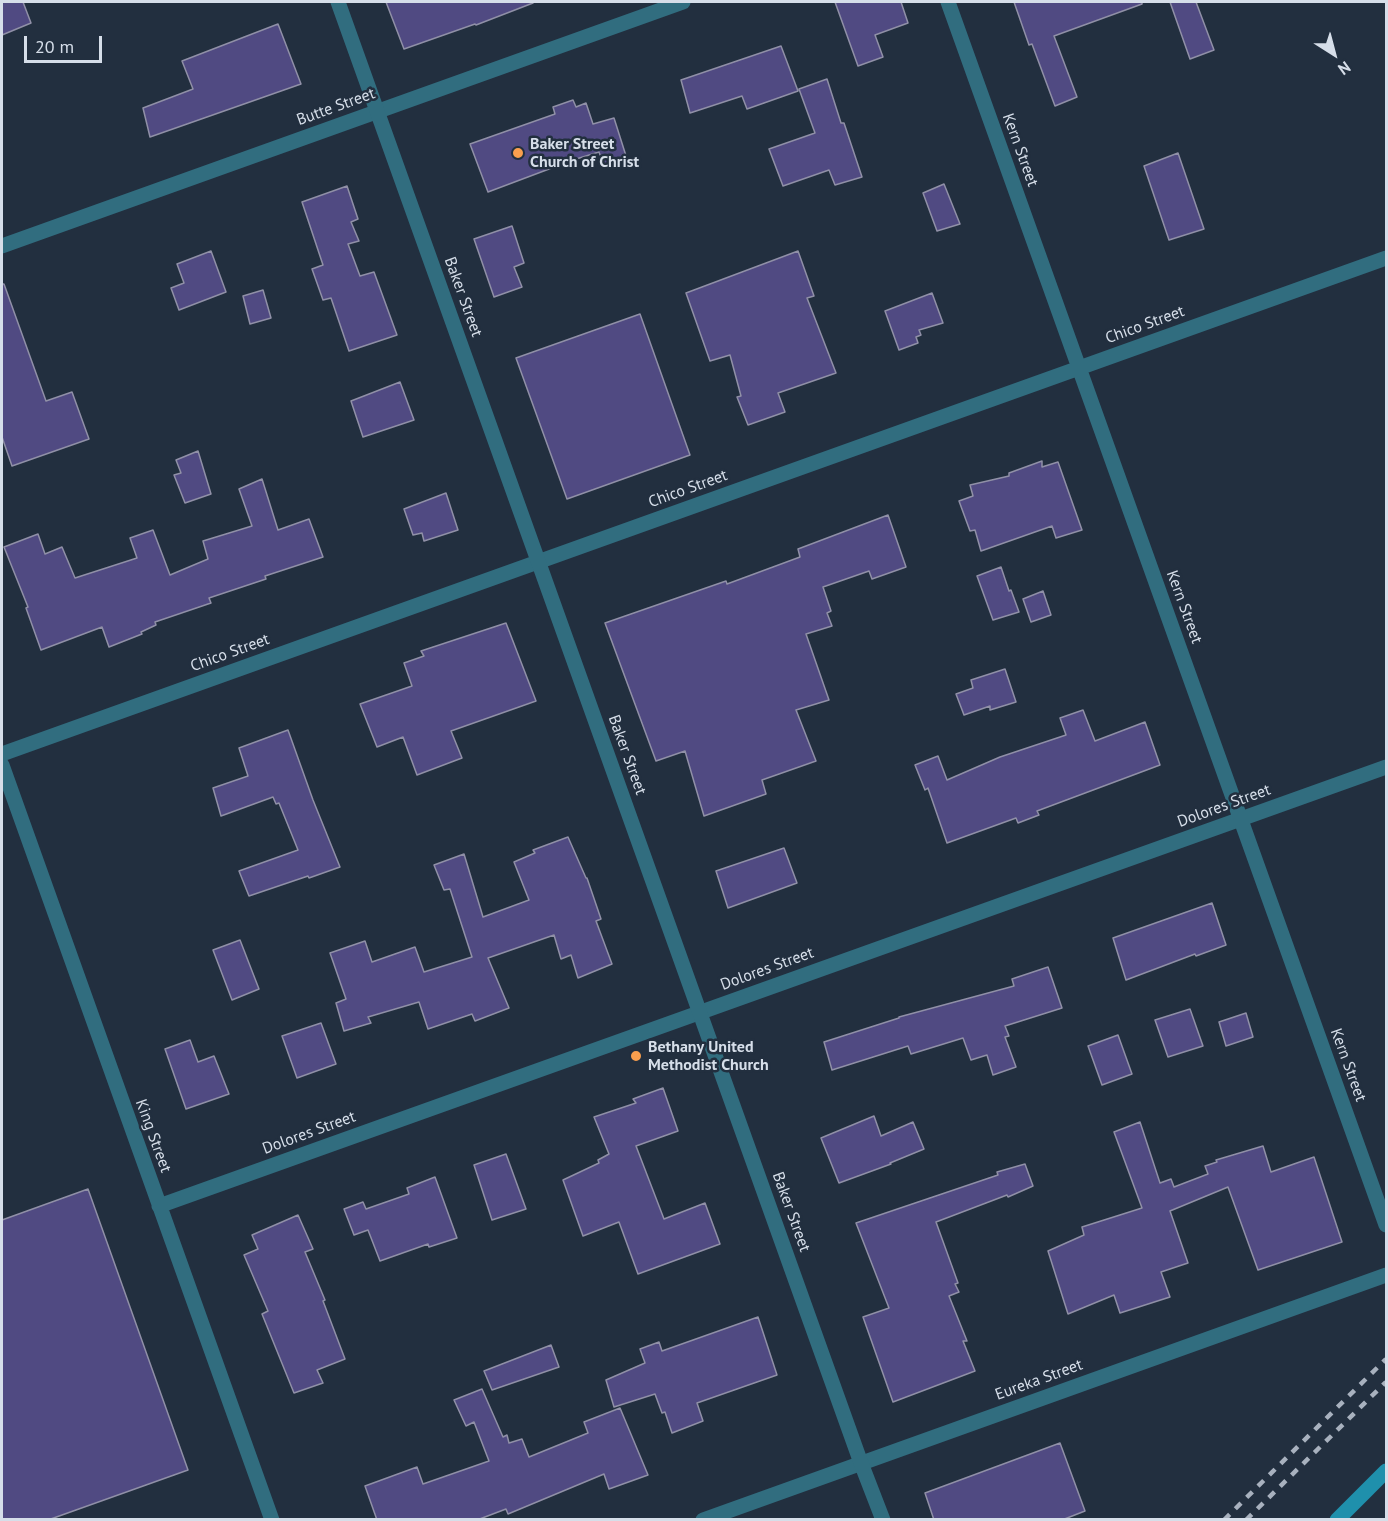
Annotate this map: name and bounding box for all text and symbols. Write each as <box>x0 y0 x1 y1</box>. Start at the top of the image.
scale bar <box>27 24 105 62</box>
north arrow <box>1304 24 1364 84</box>
text: 20 m <box>35 35 74 58</box>
text: N <box>1334 57 1355 80</box>
street label: Butte Street <box>294 84 378 130</box>
street label: Kern Street <box>998 111 1042 189</box>
place label: Baker Street Church of Christ <box>530 134 639 172</box>
marker: Baker Street Church of Christ <box>511 146 525 160</box>
street label: Baker Street <box>440 255 486 339</box>
street label: Chico Street <box>1103 302 1187 348</box>
street label: Chico Street <box>646 466 730 512</box>
street label: Kern Street <box>1162 568 1206 646</box>
street label: Chico Street <box>188 630 272 676</box>
street label: Baker Street <box>604 713 650 797</box>
street label: Dolores Street <box>1175 780 1273 832</box>
street label: Dolores Street <box>718 943 816 995</box>
street label: Kern Street <box>1326 1026 1370 1104</box>
place label: Bethany United Methodist Church <box>648 1037 769 1075</box>
marker: Bethany United Methodist Church <box>629 1049 643 1063</box>
street label: King Street <box>131 1097 175 1175</box>
street label: Dolores Street <box>260 1107 358 1159</box>
street label: Baker Street <box>768 1170 814 1254</box>
street label: Eureka Street <box>993 1355 1085 1405</box>

